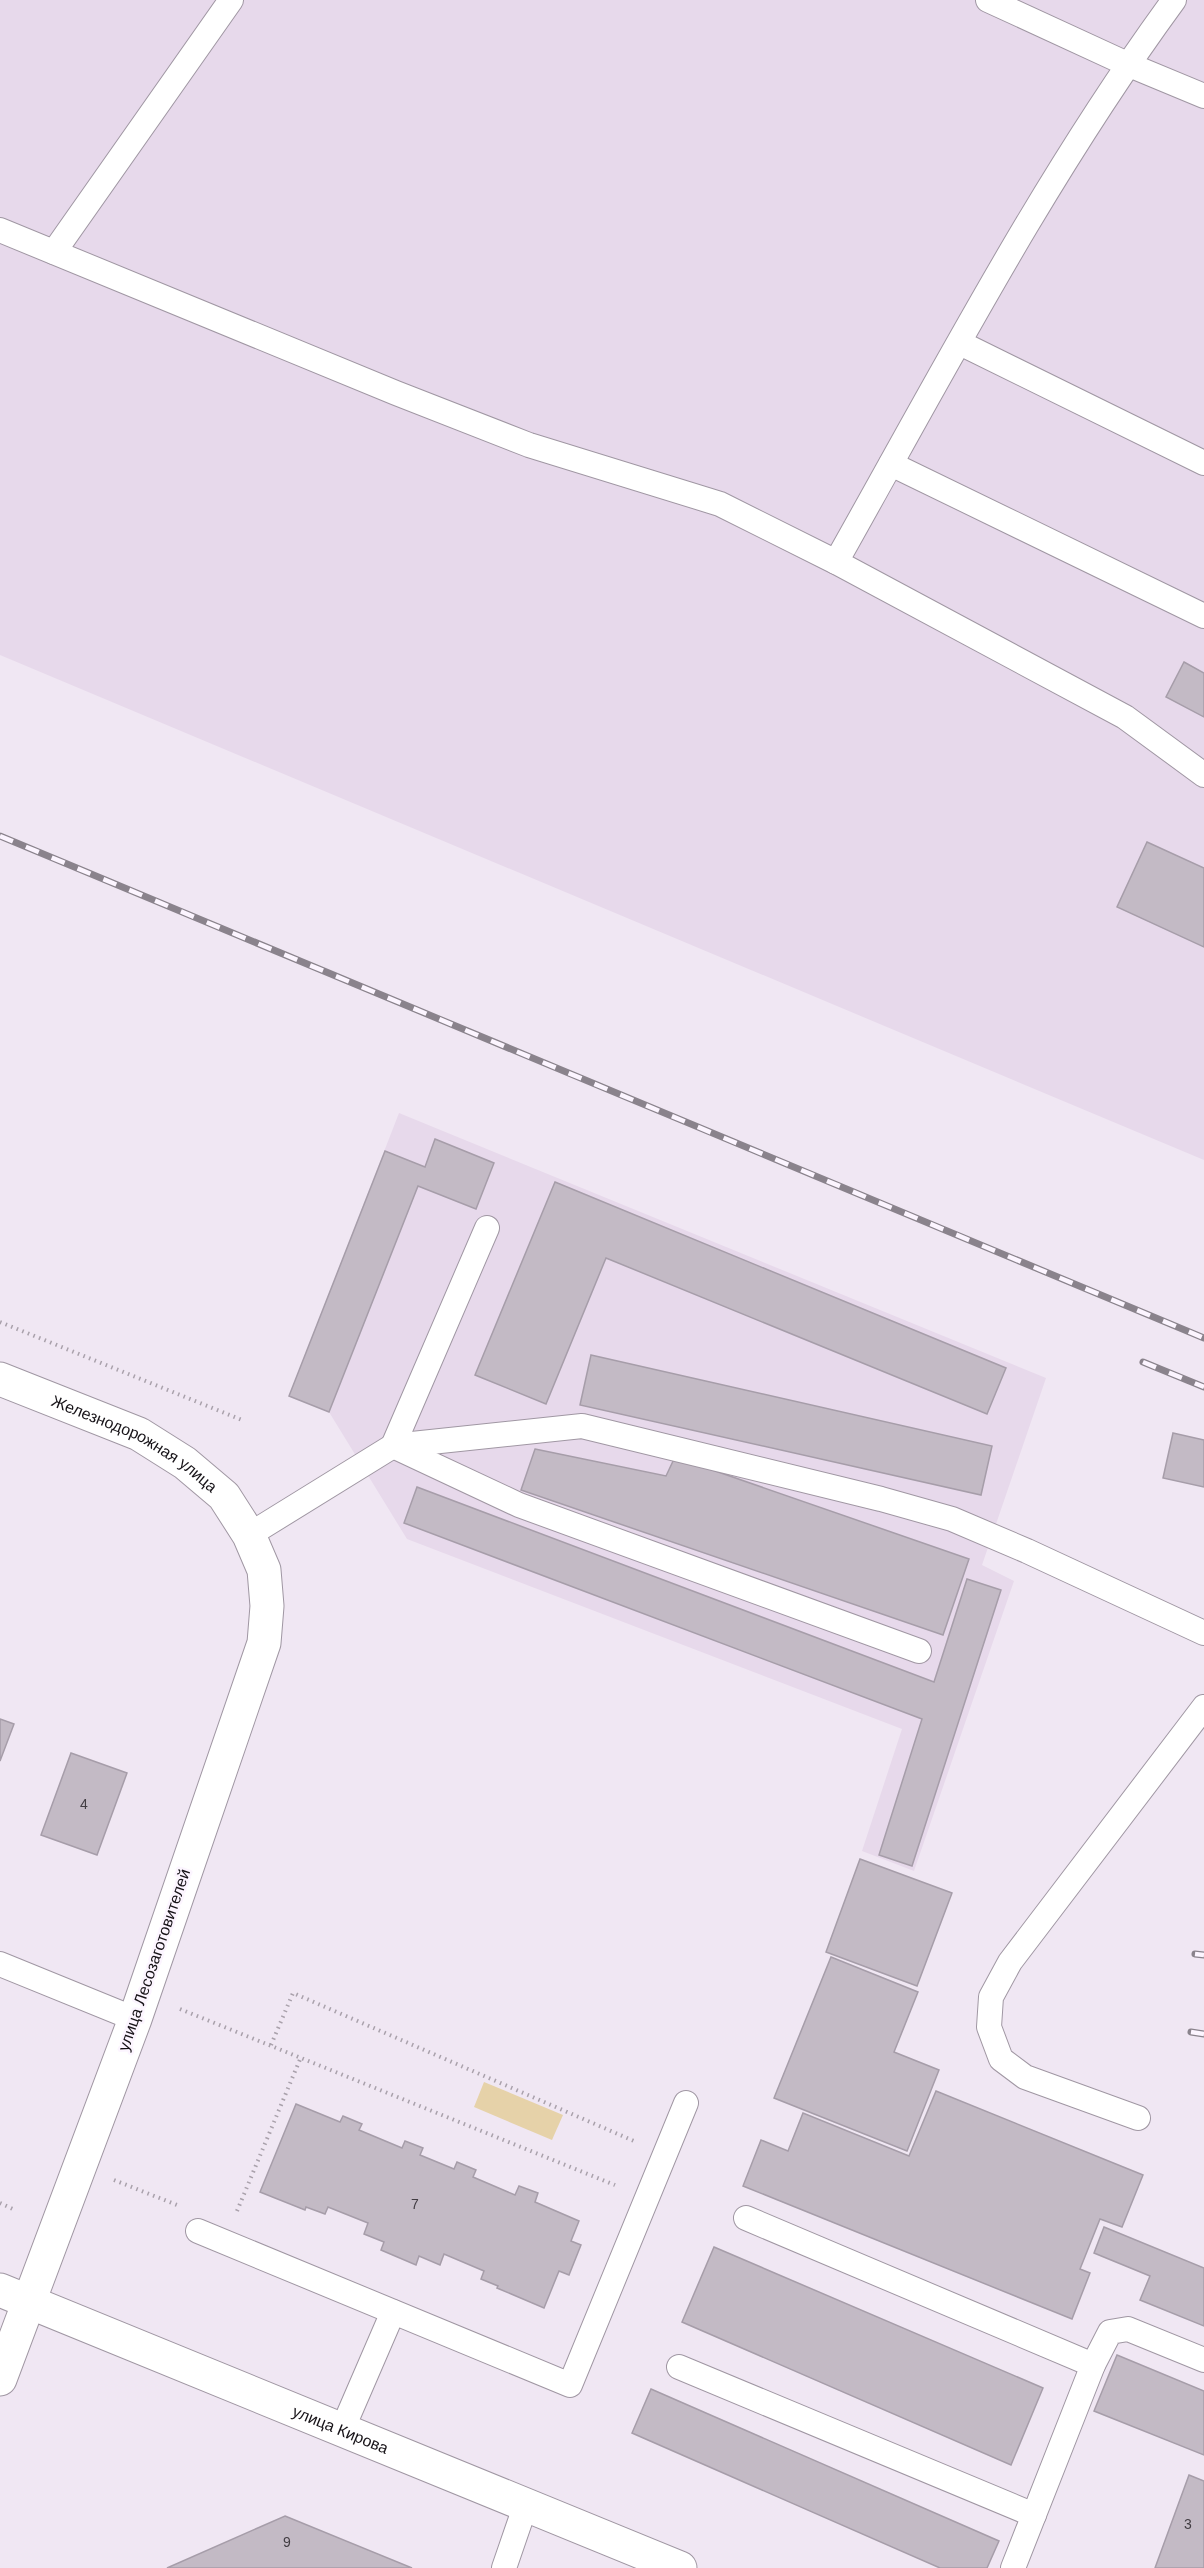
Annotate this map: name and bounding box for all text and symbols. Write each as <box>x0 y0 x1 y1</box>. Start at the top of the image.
street label: Железнодорожная улица <box>49 1392 221 1495</box>
house number: 4 <box>80 1796 88 1812</box>
street label: улица Лесозаготовителей <box>115 1867 193 2053</box>
house number: 7 <box>411 2196 419 2212</box>
street label: улица Кирова <box>290 2402 391 2456</box>
house number: 3 <box>1184 2516 1192 2532</box>
house number: 9 <box>283 2534 291 2550</box>

